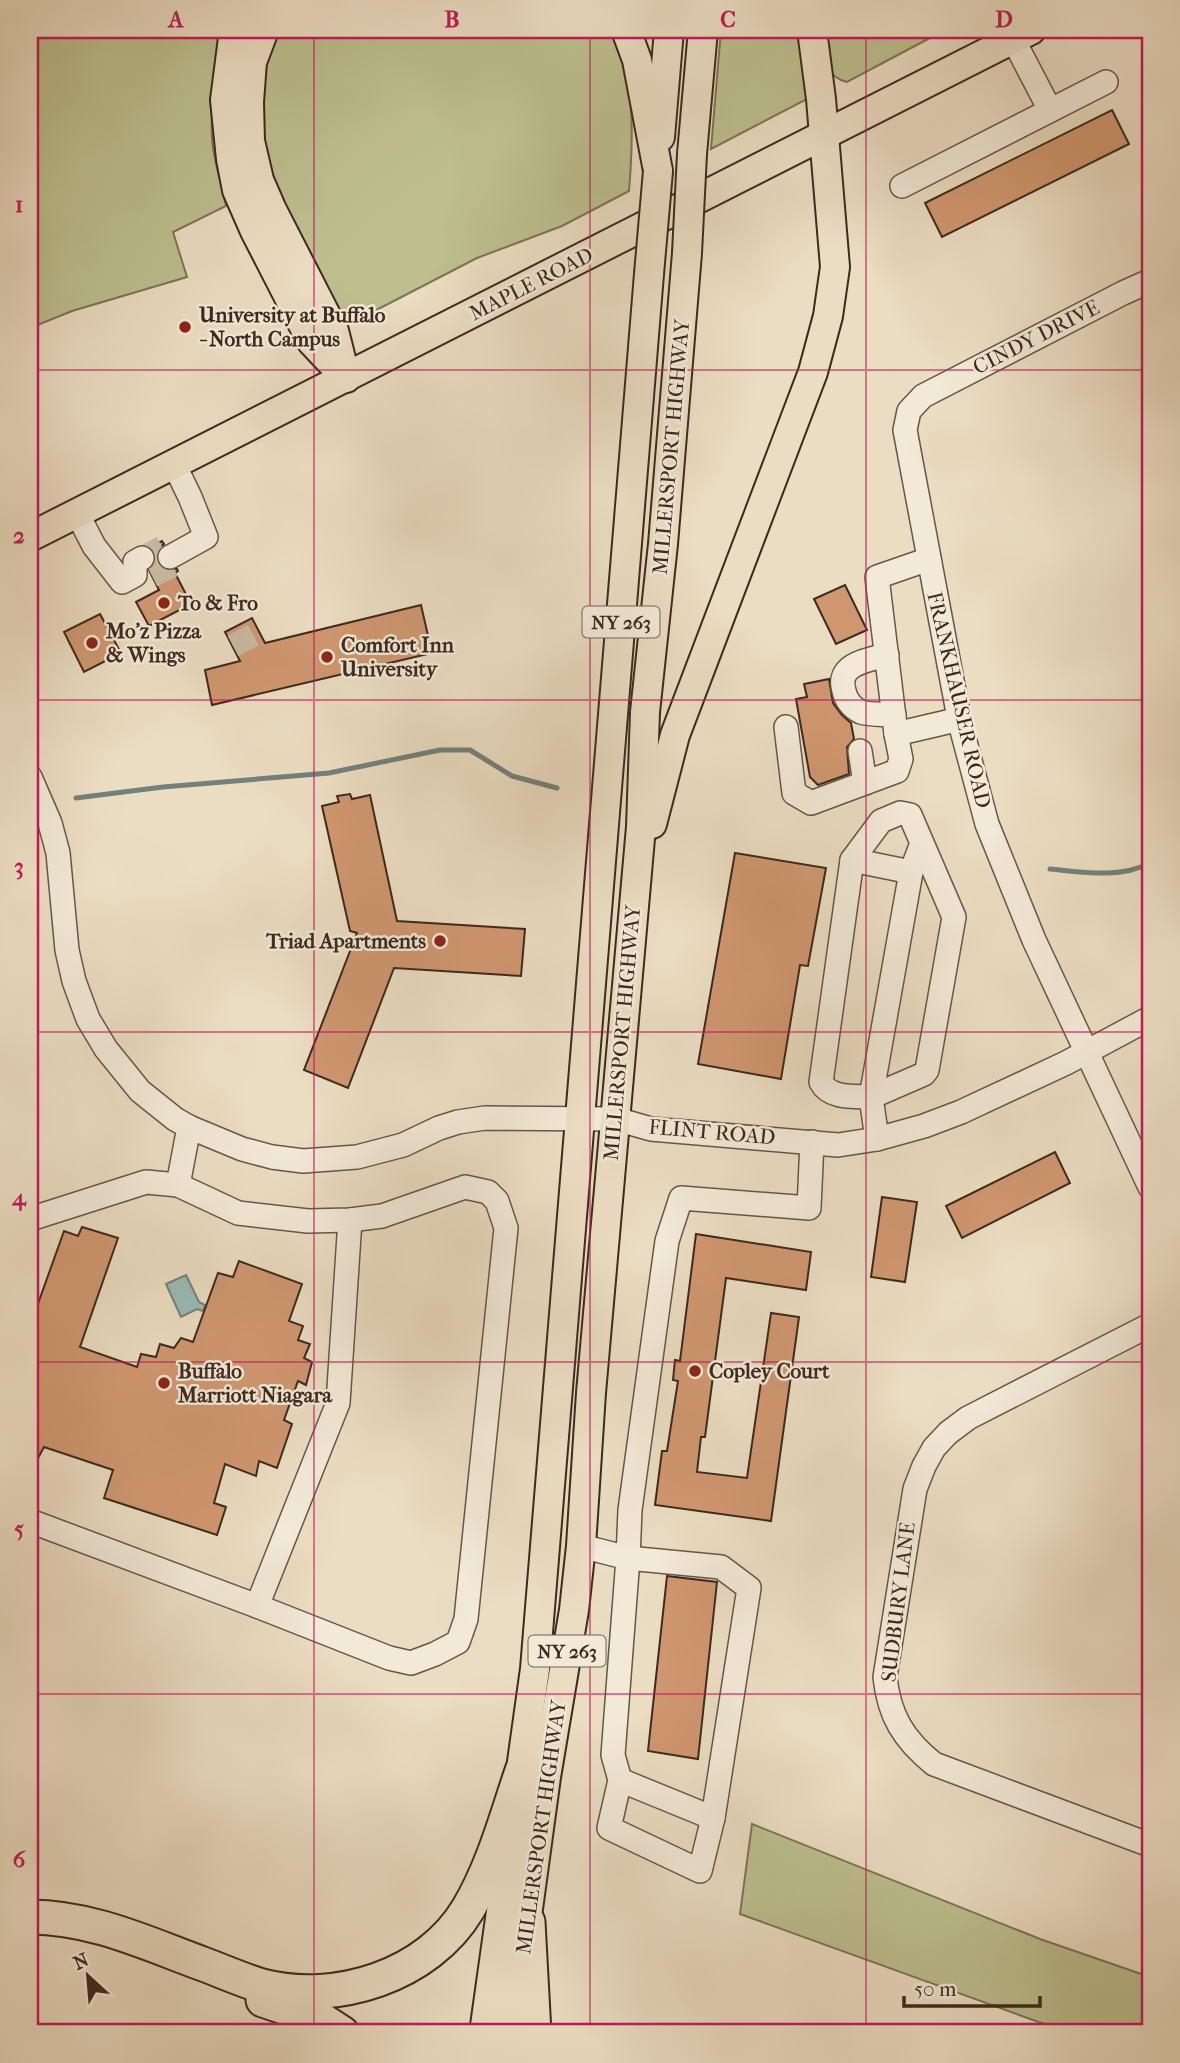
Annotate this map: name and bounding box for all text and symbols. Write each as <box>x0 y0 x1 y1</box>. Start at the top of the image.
text: A <box>167 6 185 33</box>
text: B <box>445 6 460 33</box>
text: C <box>720 6 736 33</box>
text: D <box>995 6 1013 33</box>
text: 1 <box>15 191 23 218</box>
street label: MAPLE ROAD <box>465 242 597 326</box>
street label: CINDY DRIVE <box>969 295 1103 379</box>
place label: University at Buffalo - North Campus <box>198 303 386 351</box>
street label: MILLERSPORT HIGHWAY <box>648 318 694 576</box>
marker: University at Buffalo - North Campus <box>177 319 193 335</box>
text: 2 <box>13 522 25 549</box>
street label: FRANKHAUSER ROAD <box>922 590 996 810</box>
place label: To & Fro <box>177 591 258 615</box>
marker: To & Fro <box>156 595 172 611</box>
road number: NY 263 <box>582 607 660 638</box>
place label: Mo'z Pizza & Wings <box>105 619 202 667</box>
place label: Comfort Inn University <box>340 633 455 681</box>
marker: Mo'z Pizza & Wings <box>84 635 100 651</box>
marker: Comfort Inn University <box>319 649 335 665</box>
text: 3 <box>14 853 24 880</box>
street label: MILLERSPORT HIGHWAY <box>599 904 645 1162</box>
place label: Triad Apartments <box>265 929 426 953</box>
marker: Triad Apartments <box>432 933 448 949</box>
street label: FLINT ROAD <box>648 1115 776 1149</box>
text: 4 <box>11 1184 27 1211</box>
place label: Buffalo Marriott Niagara <box>177 1359 333 1407</box>
place label: Copley Court <box>709 1359 830 1383</box>
marker: Copley Court <box>687 1363 703 1379</box>
marker: Buffalo Marriott Niagara <box>156 1375 172 1391</box>
text: 5 <box>14 1515 24 1542</box>
street label: SUDBURY LANE <box>876 1520 920 1683</box>
road number: NY 263 <box>528 1636 606 1666</box>
street label: MILLERSPORT HIGHWAY <box>511 1698 571 1956</box>
text: 6 <box>13 1846 26 1873</box>
north arrow <box>52 1940 122 2010</box>
text: N <box>70 1948 93 1975</box>
scale bar <box>904 1965 1040 2009</box>
text: 50 m <box>914 1977 957 2001</box>

